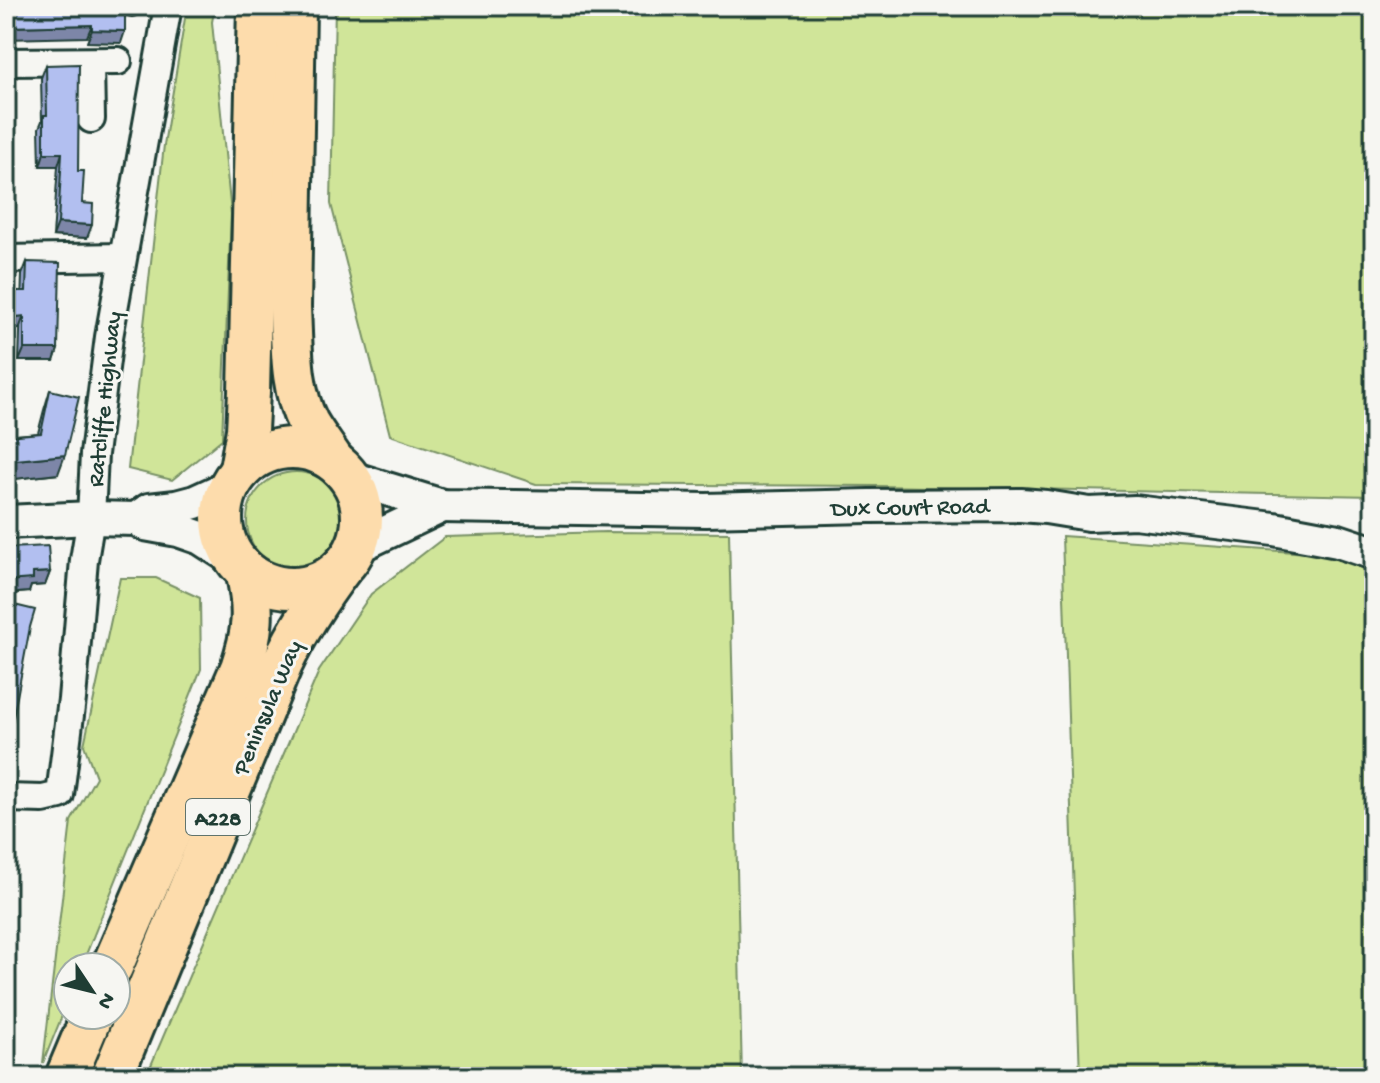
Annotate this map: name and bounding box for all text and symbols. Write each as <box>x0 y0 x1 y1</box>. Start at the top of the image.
street label: Ratcliffe Highway <box>83 310 130 489</box>
street label: Dux Court Road <box>829 494 991 525</box>
street label: Peninsula Way <box>227 636 311 781</box>
road number: A228 <box>186 799 250 835</box>
north arrow <box>52 951 132 1031</box>
text: N <box>90 987 120 1014</box>

